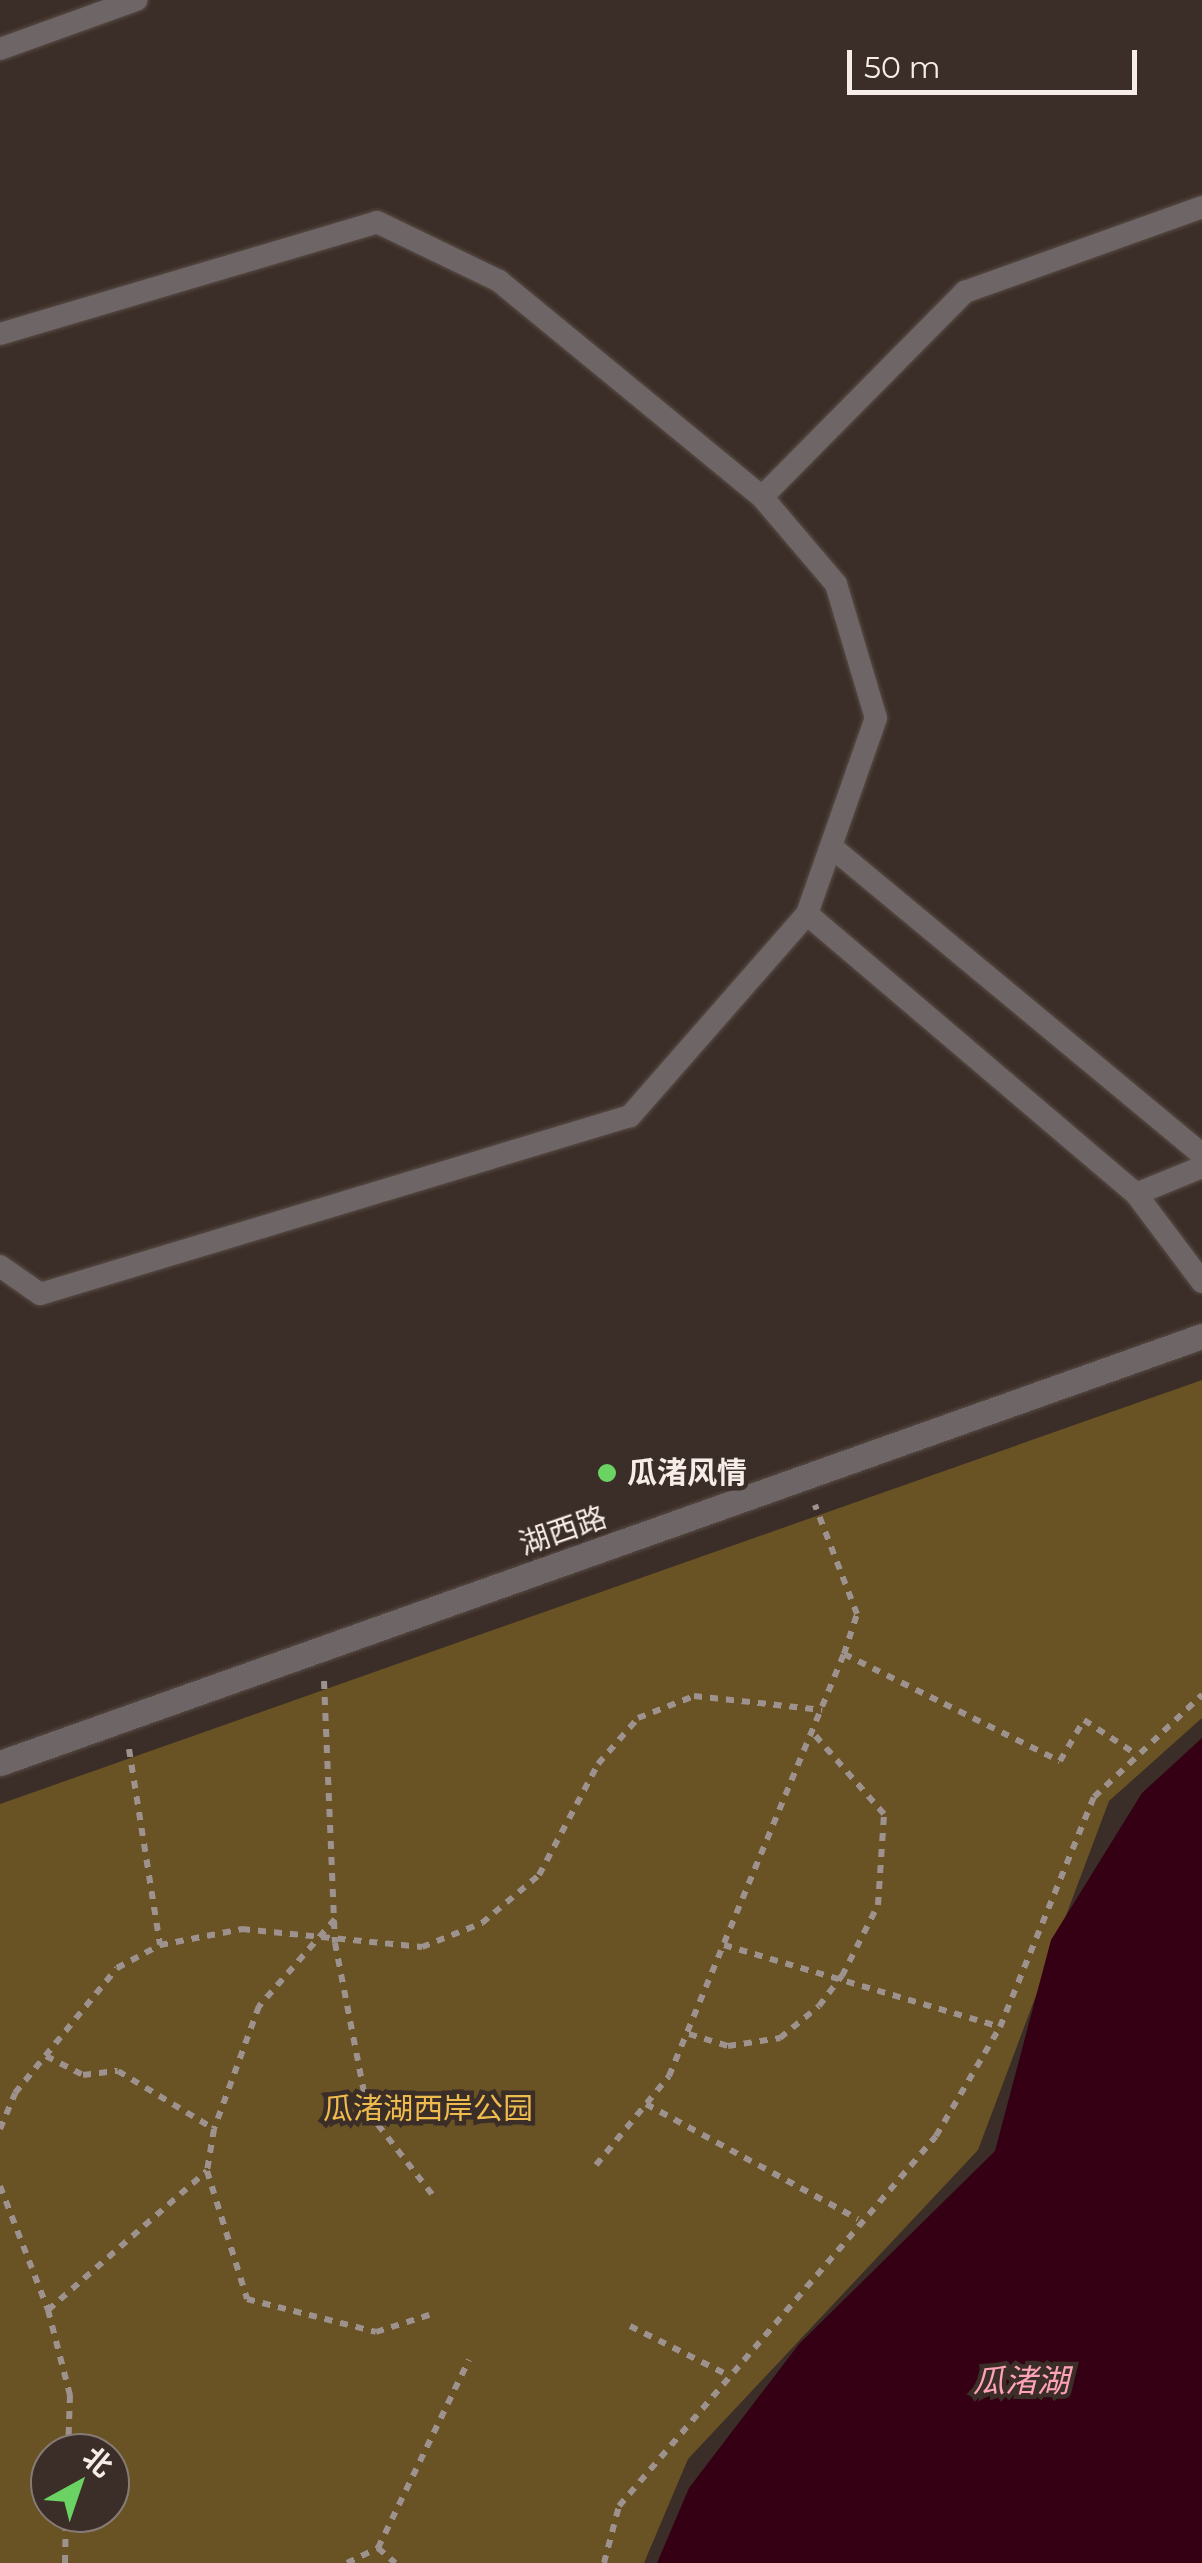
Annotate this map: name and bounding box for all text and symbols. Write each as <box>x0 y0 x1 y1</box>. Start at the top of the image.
scale bar <box>852 30 1142 92</box>
text: 50 m <box>864 49 941 86</box>
place label: 瓜渚风情 <box>627 1455 747 1491</box>
marker: 瓜渚风情 <box>596 1462 618 1484</box>
street label: 湖西路 <box>515 1499 611 1563</box>
park label: 瓜渚湖西岸公园 <box>323 2091 533 2127</box>
water label: 瓜渚湖 <box>973 2362 1069 2400</box>
north arrow <box>30 2433 130 2533</box>
text: 北 <box>76 2440 120 2484</box>

